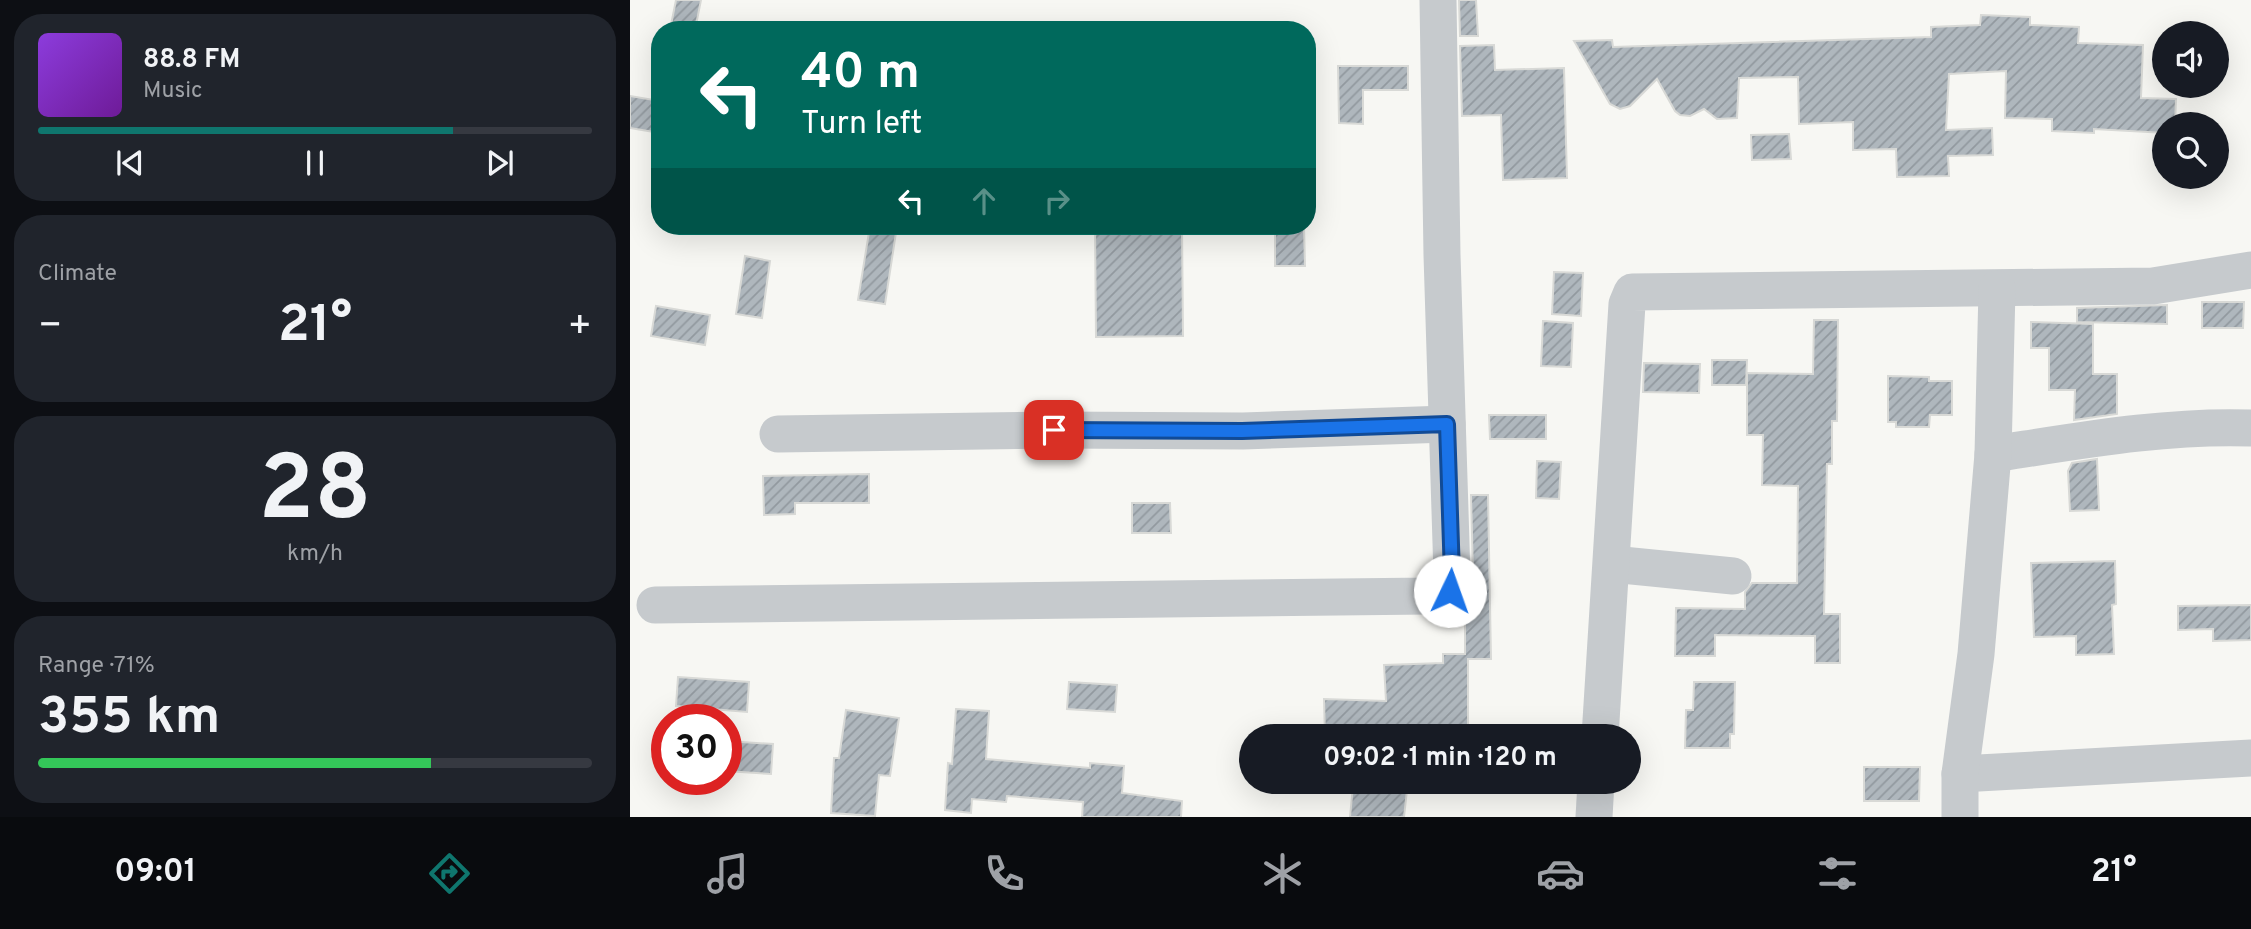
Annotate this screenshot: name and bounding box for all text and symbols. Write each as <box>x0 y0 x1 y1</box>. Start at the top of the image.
map controls <box>2152 21 2229 189</box>
button: sound <box>2152 21 2229 98</box>
text: 88.8 FM <box>143 44 240 77</box>
text: 40 m <box>801 44 920 106</box>
icon: left <box>686 49 777 140</box>
text: Music <box>143 77 203 106</box>
text: Turn left <box>801 105 922 145</box>
button: search <box>2152 112 2229 189</box>
icon: previous <box>111 144 149 182</box>
icon: pause <box>296 144 334 182</box>
icon: next <box>481 144 519 182</box>
icon: left <box>892 182 930 220</box>
icon: ahead <box>965 182 1003 220</box>
icon: right <box>1038 182 1076 220</box>
text: Climate <box>38 260 117 289</box>
text: 21° <box>278 294 352 360</box>
text: − <box>38 303 63 352</box>
text: + <box>567 303 592 352</box>
pin <box>1024 400 1084 460</box>
icon: arrive <box>1035 411 1073 449</box>
text: 28 <box>259 437 371 552</box>
text: km/h <box>287 540 343 569</box>
position arrow <box>1413 554 1487 628</box>
text: Range · 71% <box>38 652 155 681</box>
text: 355 km <box>38 686 220 752</box>
speed limit sign: 30 <box>651 704 742 795</box>
text: 09:02 · 1 min · 120 m <box>1323 742 1557 775</box>
icon: directions <box>425 849 474 898</box>
icon: music <box>703 849 752 898</box>
icon: phone <box>980 849 1029 898</box>
icon: climate <box>1258 849 1307 898</box>
icon: car <box>1536 849 1585 898</box>
icon: filters <box>1813 849 1862 898</box>
text: 09:01 <box>114 853 197 893</box>
text: 21° <box>2091 853 2137 893</box>

